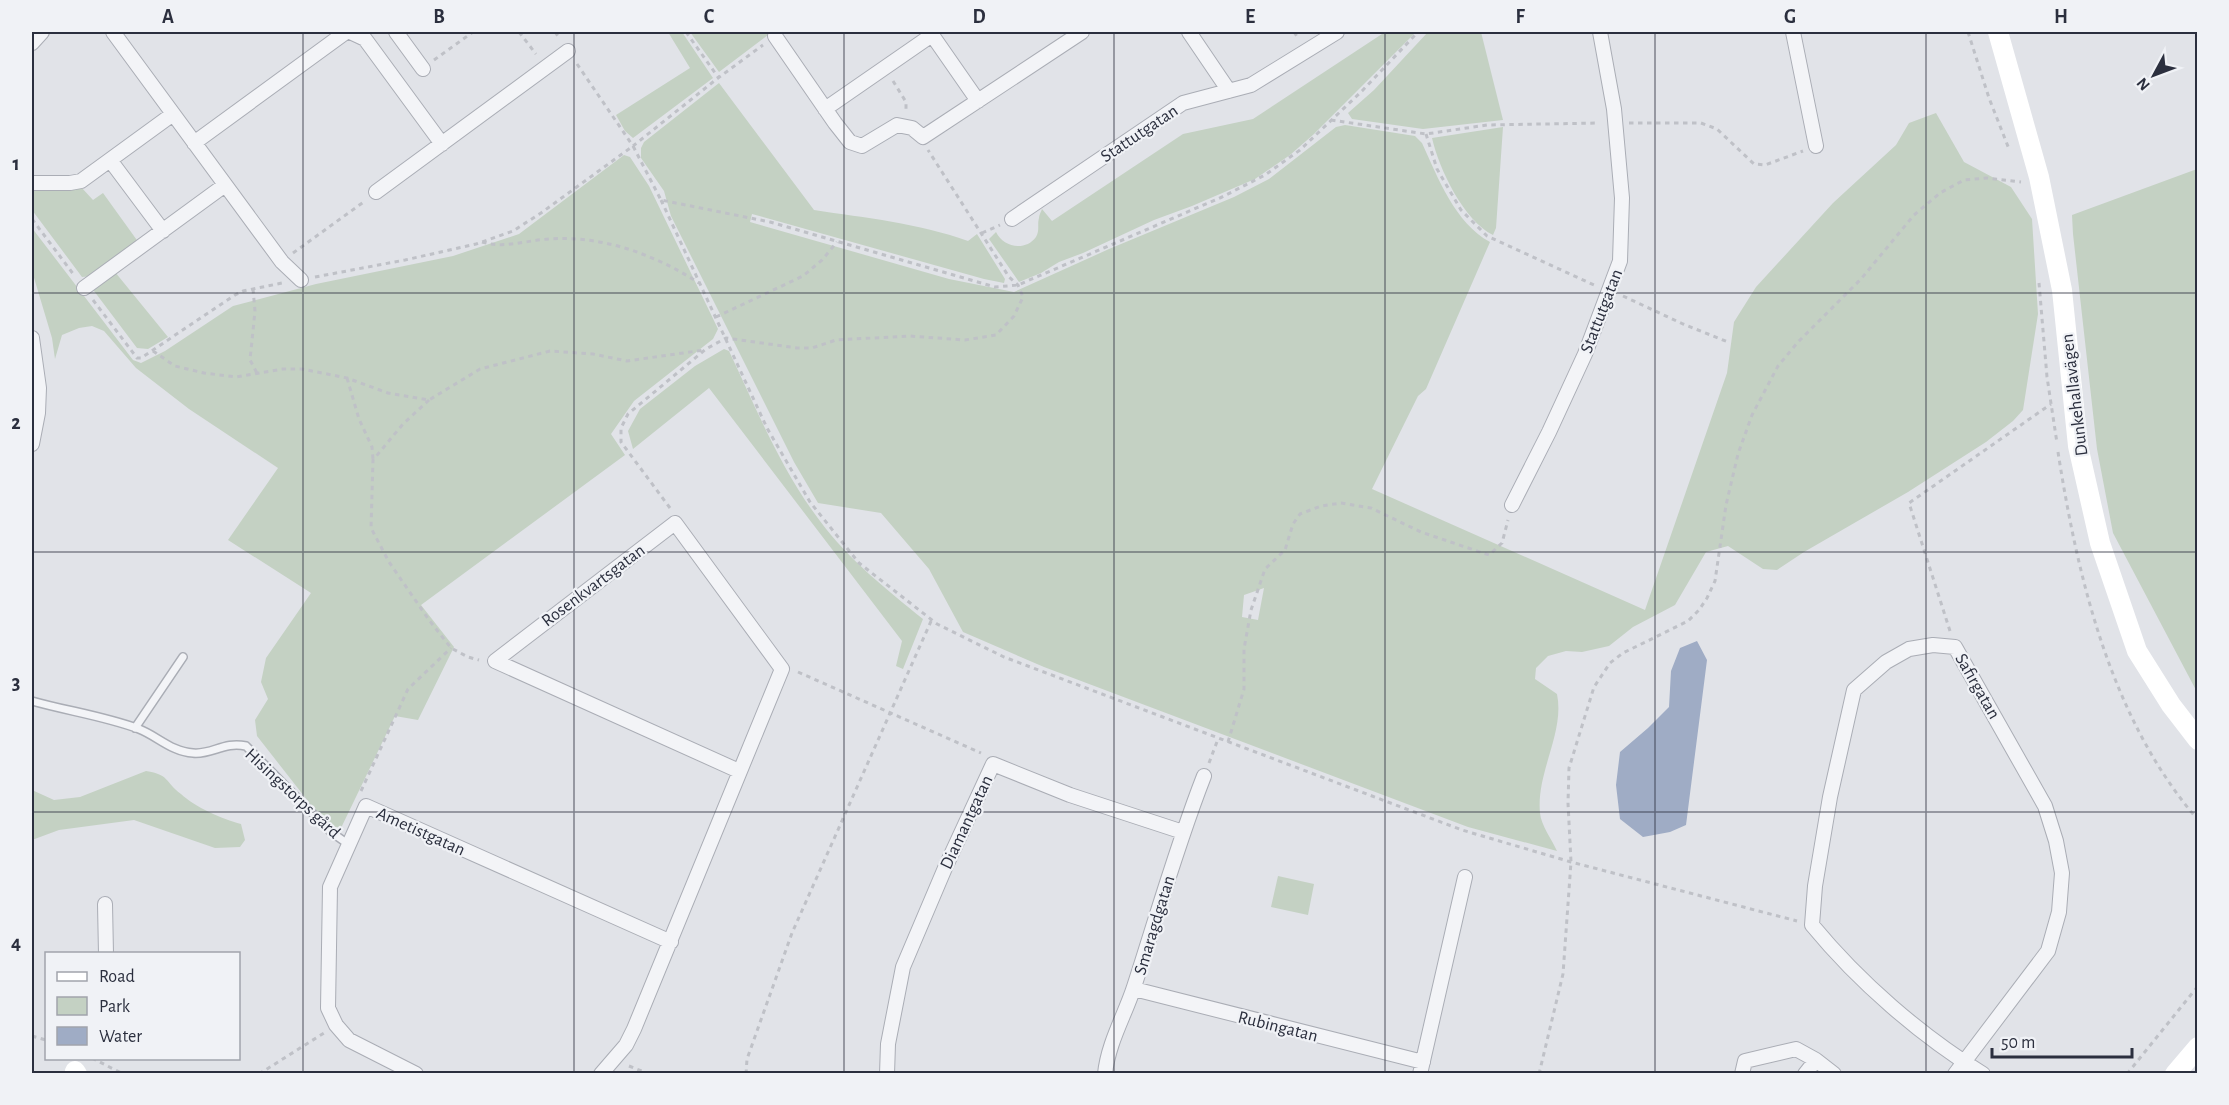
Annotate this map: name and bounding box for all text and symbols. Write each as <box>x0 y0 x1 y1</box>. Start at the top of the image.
text: A <box>162 7 174 27</box>
text: B <box>433 7 445 27</box>
text: C <box>704 7 715 27</box>
text: D <box>972 7 986 27</box>
text: E <box>1245 7 1255 27</box>
text: F <box>1515 7 1525 27</box>
text: G <box>1784 7 1796 27</box>
text: H <box>2054 7 2068 27</box>
north arrow <box>2124 45 2184 105</box>
text: N <box>2134 75 2153 94</box>
street label: Stattutgatan <box>1098 102 1181 166</box>
text: 1 <box>12 154 20 174</box>
street label: Stattutgatan <box>1578 267 1626 356</box>
street label: Dunkehallavägen <box>2059 333 2091 457</box>
text: 2 <box>11 413 21 433</box>
street label: Rosenkvartsgatan <box>539 541 649 630</box>
street label: Safirgatan <box>1951 651 2003 722</box>
text: 3 <box>12 673 20 693</box>
street label: Hisingstorps gård <box>241 745 343 842</box>
street label: Diamantgatan <box>937 773 996 872</box>
street label: Ametistgatan <box>374 804 468 859</box>
street label: Smaragdgatan <box>1131 873 1179 977</box>
text: 4 <box>11 933 21 953</box>
legend <box>45 952 240 1060</box>
text: Road <box>99 968 135 986</box>
text: Park <box>99 998 131 1016</box>
street label: Rubingatan <box>1236 1008 1320 1046</box>
scale bar <box>1992 1021 2132 1059</box>
text: Water <box>99 1028 142 1046</box>
text: 50 m <box>2001 1034 2035 1052</box>

